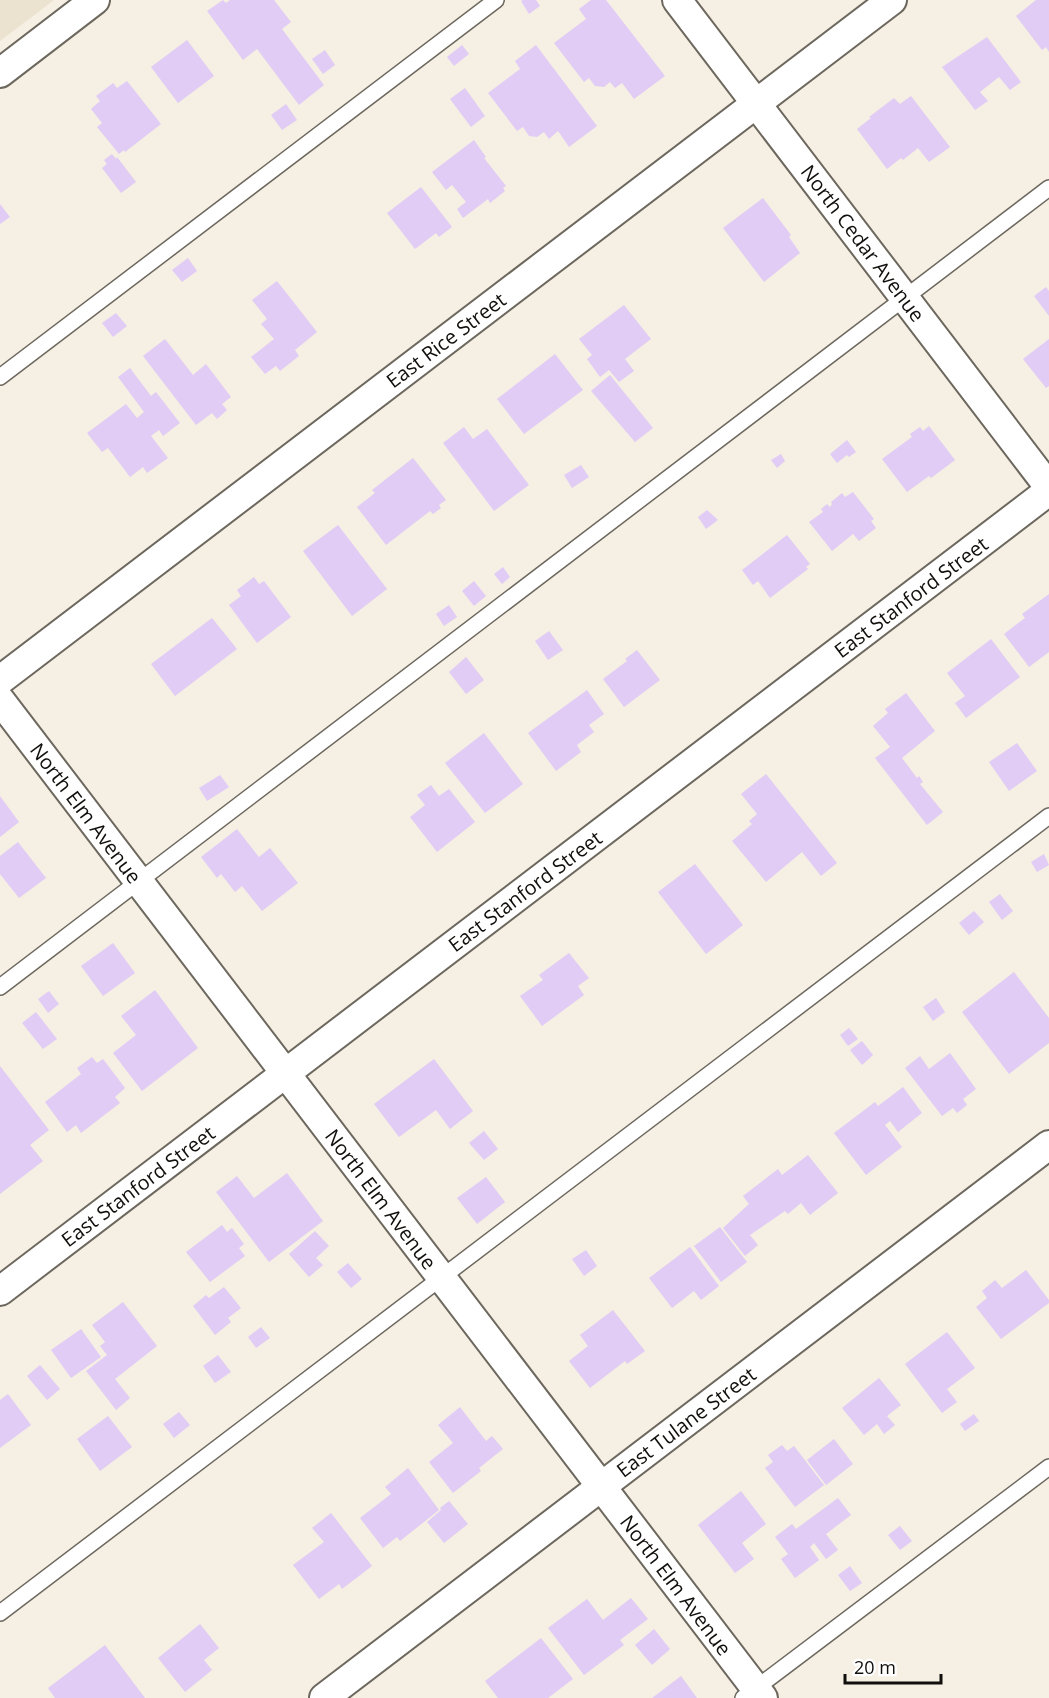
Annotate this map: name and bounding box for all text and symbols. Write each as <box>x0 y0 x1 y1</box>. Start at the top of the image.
street label: North Cedar Avenue <box>795 159 931 327</box>
street label: East Rice Street <box>381 286 511 394</box>
street label: East Stanford Street <box>829 530 993 664</box>
street label: North Elm Avenue <box>24 737 148 889</box>
street label: East Stanford Street <box>443 824 607 958</box>
street label: East Stanford Street <box>56 1119 220 1253</box>
street label: North Elm Avenue <box>319 1123 443 1275</box>
street label: East Tulane Street <box>611 1361 761 1483</box>
street label: North Elm Avenue <box>614 1509 738 1661</box>
scale bar <box>845 1647 941 1685</box>
text: 20 m <box>854 1655 896 1679</box>

